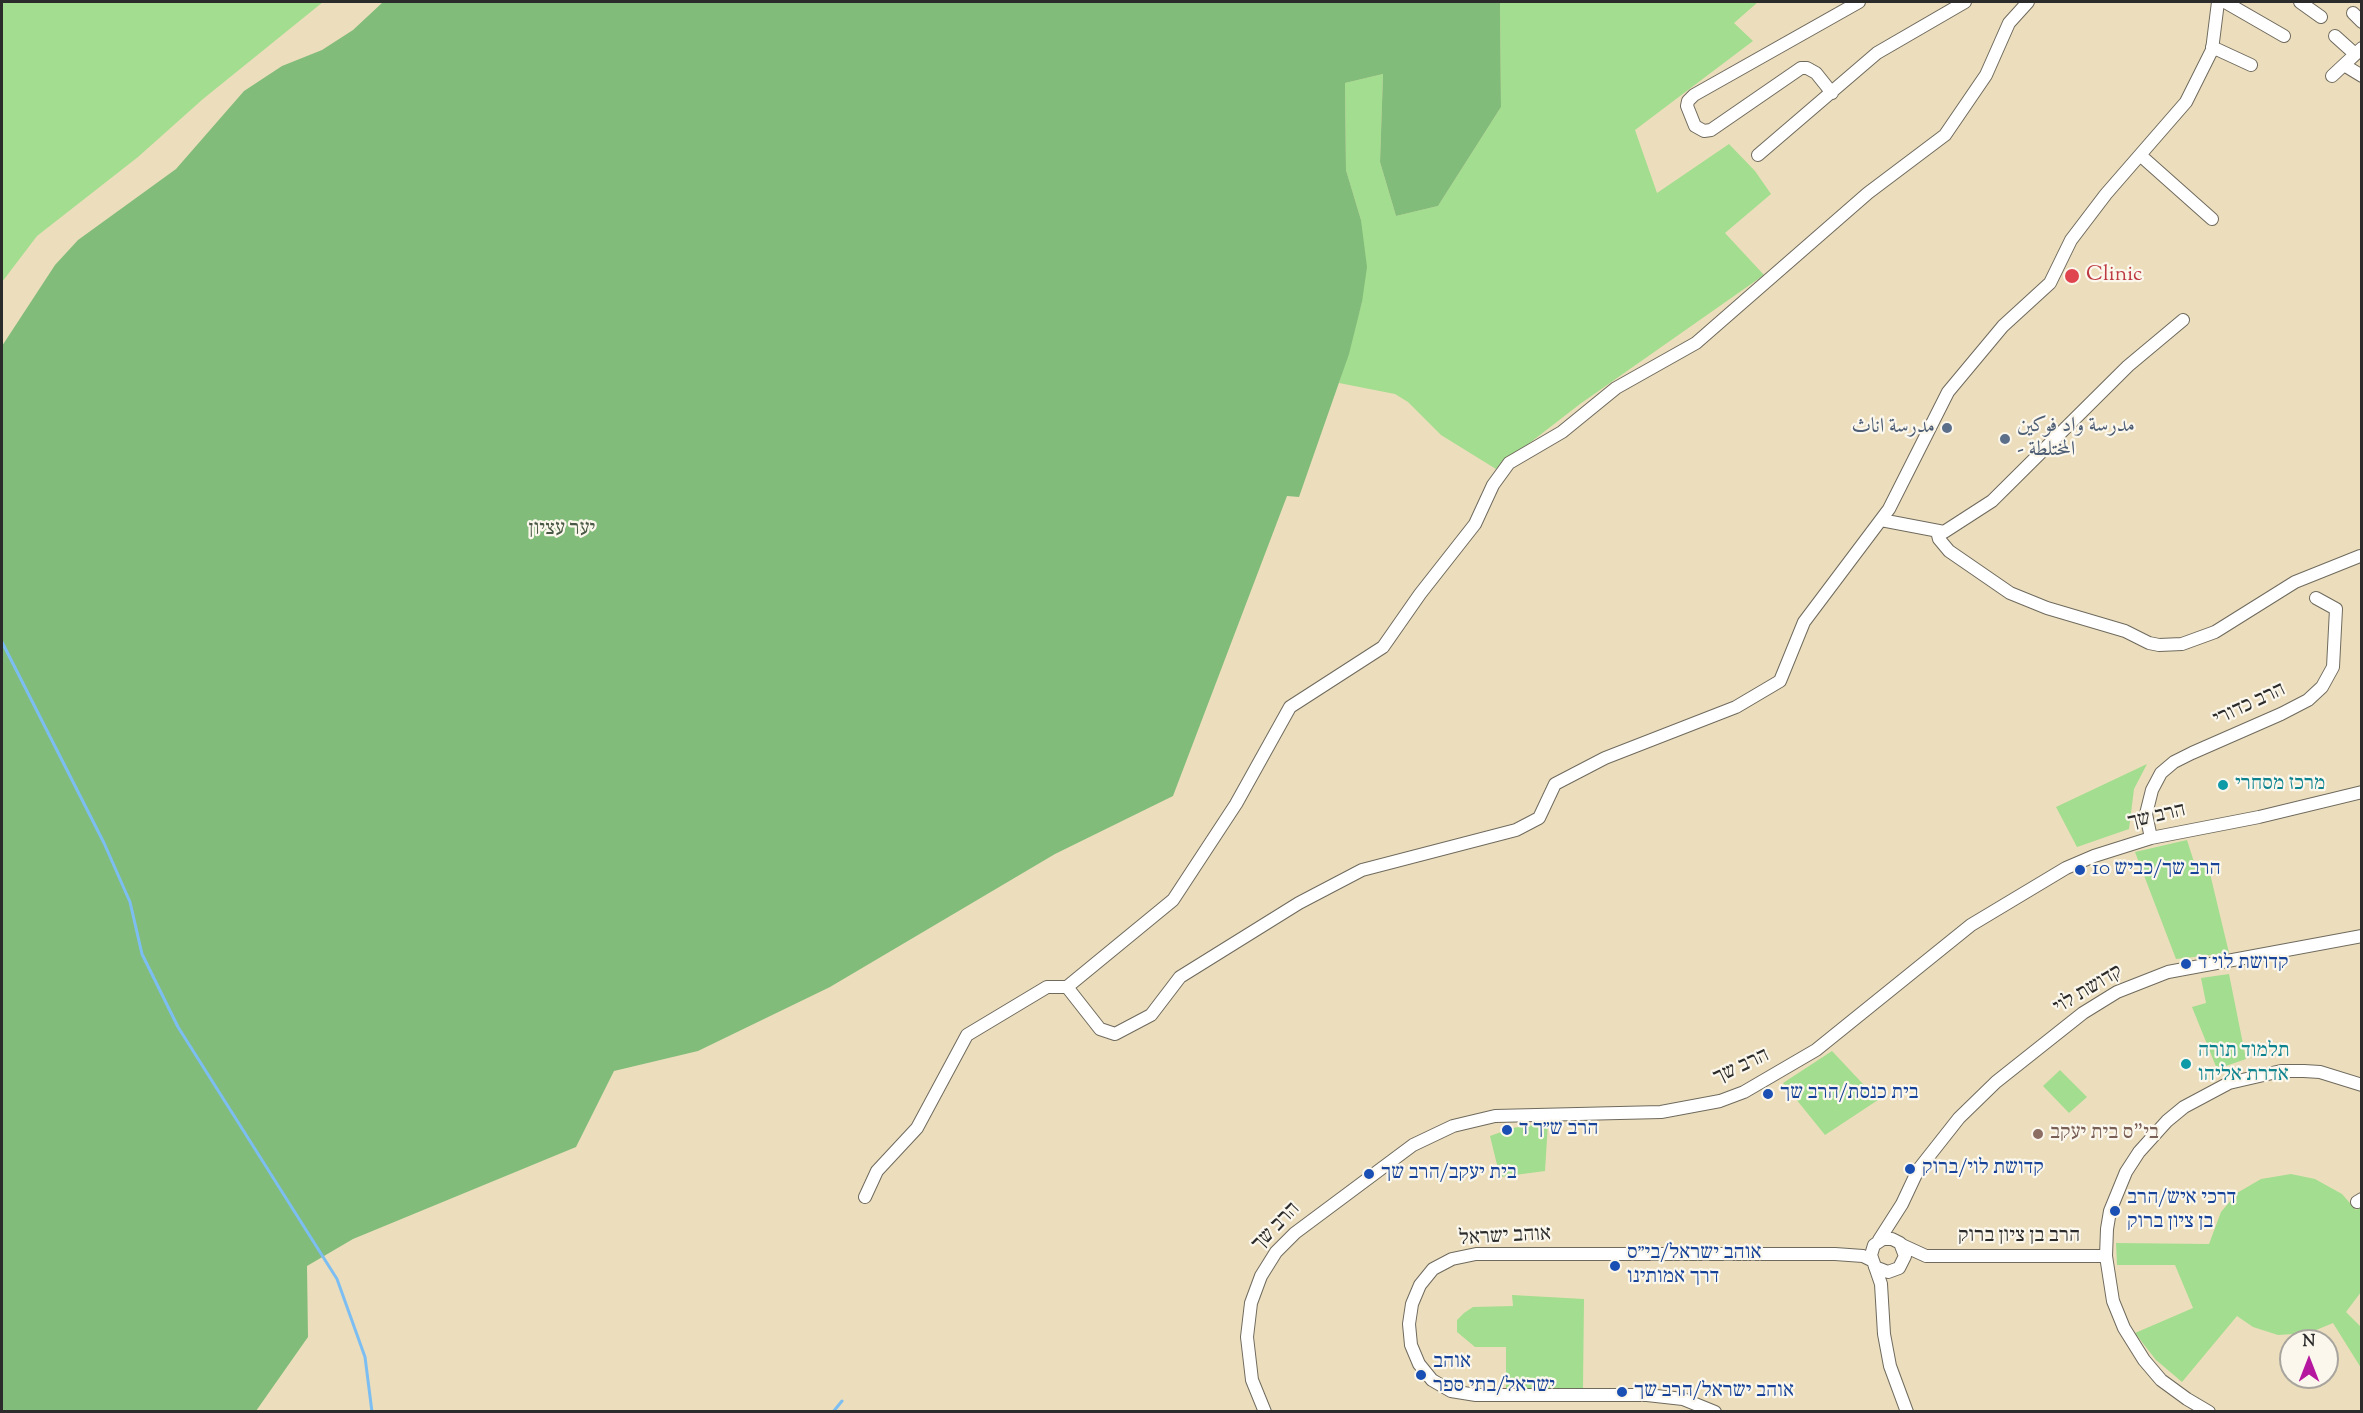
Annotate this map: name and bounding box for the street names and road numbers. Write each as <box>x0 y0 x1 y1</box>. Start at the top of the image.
street label: הרב כדורי <box>2210 678 2290 734</box>
street label: הרב שך <box>2126 799 2188 837</box>
street label: קדושת לוי <box>2050 960 2128 1022</box>
street label: הרב שך <box>1710 1044 1774 1092</box>
street label: הרב שך <box>1248 1198 1306 1258</box>
street label: אוהב ישראל <box>1458 1223 1552 1253</box>
street label: הרב בן ציון ברוק <box>1958 1224 2080 1250</box>

